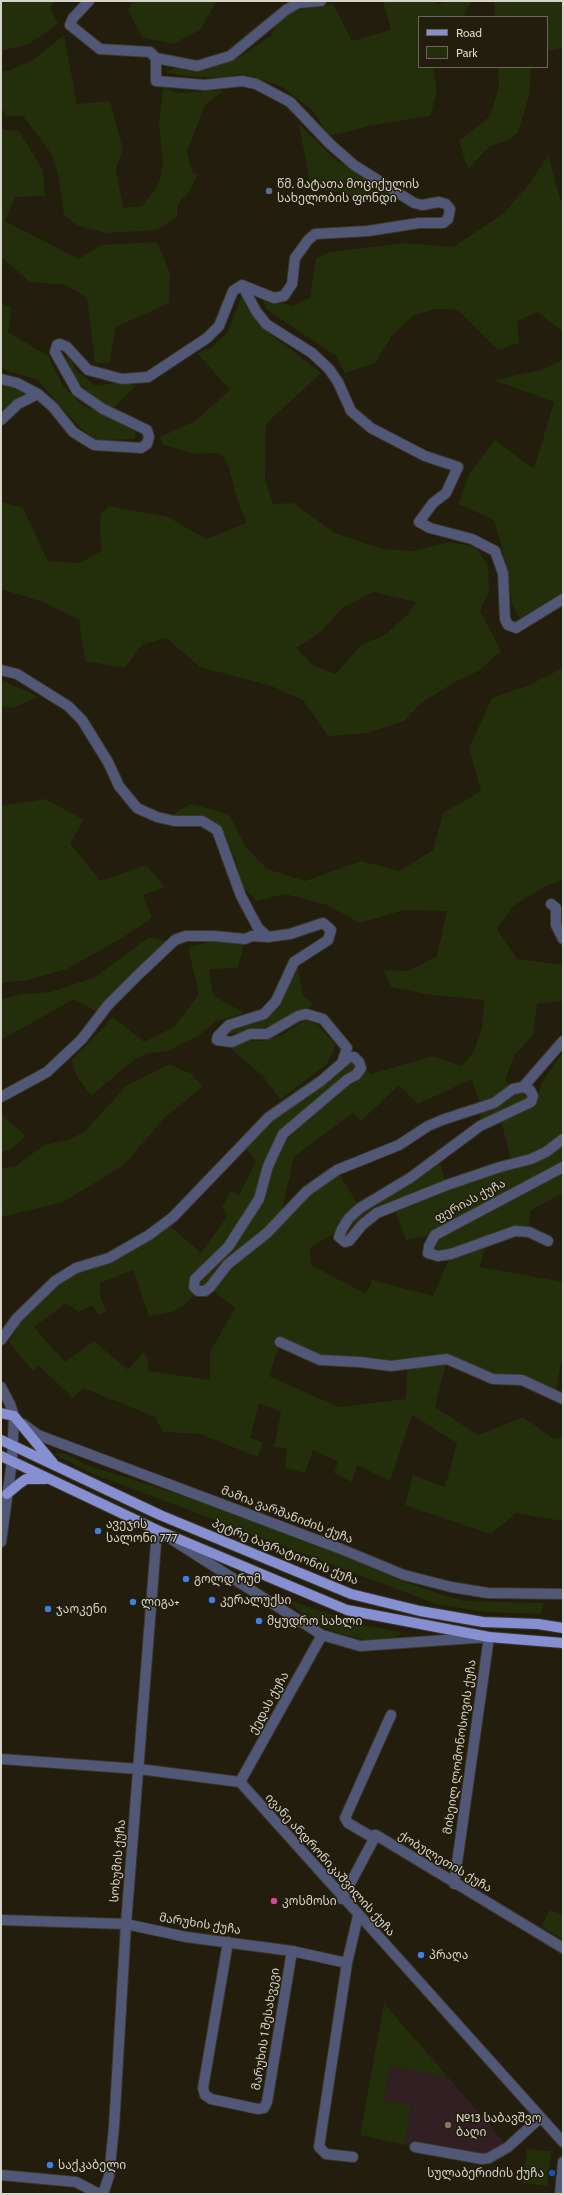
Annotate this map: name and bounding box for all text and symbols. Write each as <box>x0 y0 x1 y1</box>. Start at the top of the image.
legend <box>418 16 548 68</box>
text: Road <box>456 25 482 40</box>
text: Park <box>456 45 478 60</box>
place label: წმ. მატათა მოციქულის სახელობის ფონდი <box>277 177 419 205</box>
marker: წმ. მატათა მოციქულის სახელობის ფონდი <box>264 186 274 196</box>
street label: ფერიას ქუჩა <box>432 1176 508 1226</box>
street label: მამია ვარშანიძის ქუჩა <box>219 1483 355 1547</box>
street label: პეტრე ბაგრატიონის ქუჩა <box>210 1516 360 1588</box>
place label: ავეჯის სალონი 777 <box>106 1517 178 1545</box>
marker: ავეჯის სალონი 777 <box>93 1526 103 1536</box>
place label: გოლდ რუმ <box>194 1572 261 1586</box>
marker: გოლდ რუმ <box>181 1574 191 1584</box>
place label: კერალუქსი <box>220 1593 291 1607</box>
place label: ლიგა+ <box>141 1595 180 1609</box>
marker: კერალუქსი <box>207 1595 217 1605</box>
marker: ლიგა+ <box>128 1597 138 1607</box>
place label: ჯაოკენი <box>56 1602 107 1616</box>
marker: ჯაოკენი <box>43 1604 53 1614</box>
place label: მყუდრო სახლი <box>267 1614 362 1628</box>
marker: მყუდრო სახლი <box>254 1616 264 1626</box>
street label: მიხეილ ლომონოსოვის ქუჩა <box>441 1659 479 1835</box>
street label: ქედას ქუჩა <box>246 1669 292 1737</box>
street label: ივანე ანდრონიკაშვილის ქუჩა <box>262 1791 398 1939</box>
street label: სოხუმის ქუჩა <box>107 1819 129 1903</box>
street label: ქობულეთის ქუჩა <box>396 1828 494 1896</box>
place label: კოსმოსი <box>282 1894 337 1908</box>
marker: კოსმოსი <box>269 1896 279 1906</box>
street label: მარუხის ქუჩა <box>158 1910 242 1938</box>
place label: პრაღა <box>429 1948 468 1962</box>
marker: პრაღა <box>416 1950 426 1960</box>
street label: მარუხის 1 შესახვევი <box>249 1967 283 2091</box>
place label: №13 საბავშვო ბაღი <box>456 2111 541 2139</box>
marker: №13 საბავშვო ბაღი <box>443 2120 453 2130</box>
place label: საქკაბელი <box>58 2158 126 2172</box>
marker: საქკაბელი <box>45 2160 55 2170</box>
place label: სულაბერიძის ქუჩა <box>427 2166 544 2180</box>
marker: სულაბერიძის ქუჩა <box>547 2168 557 2178</box>

